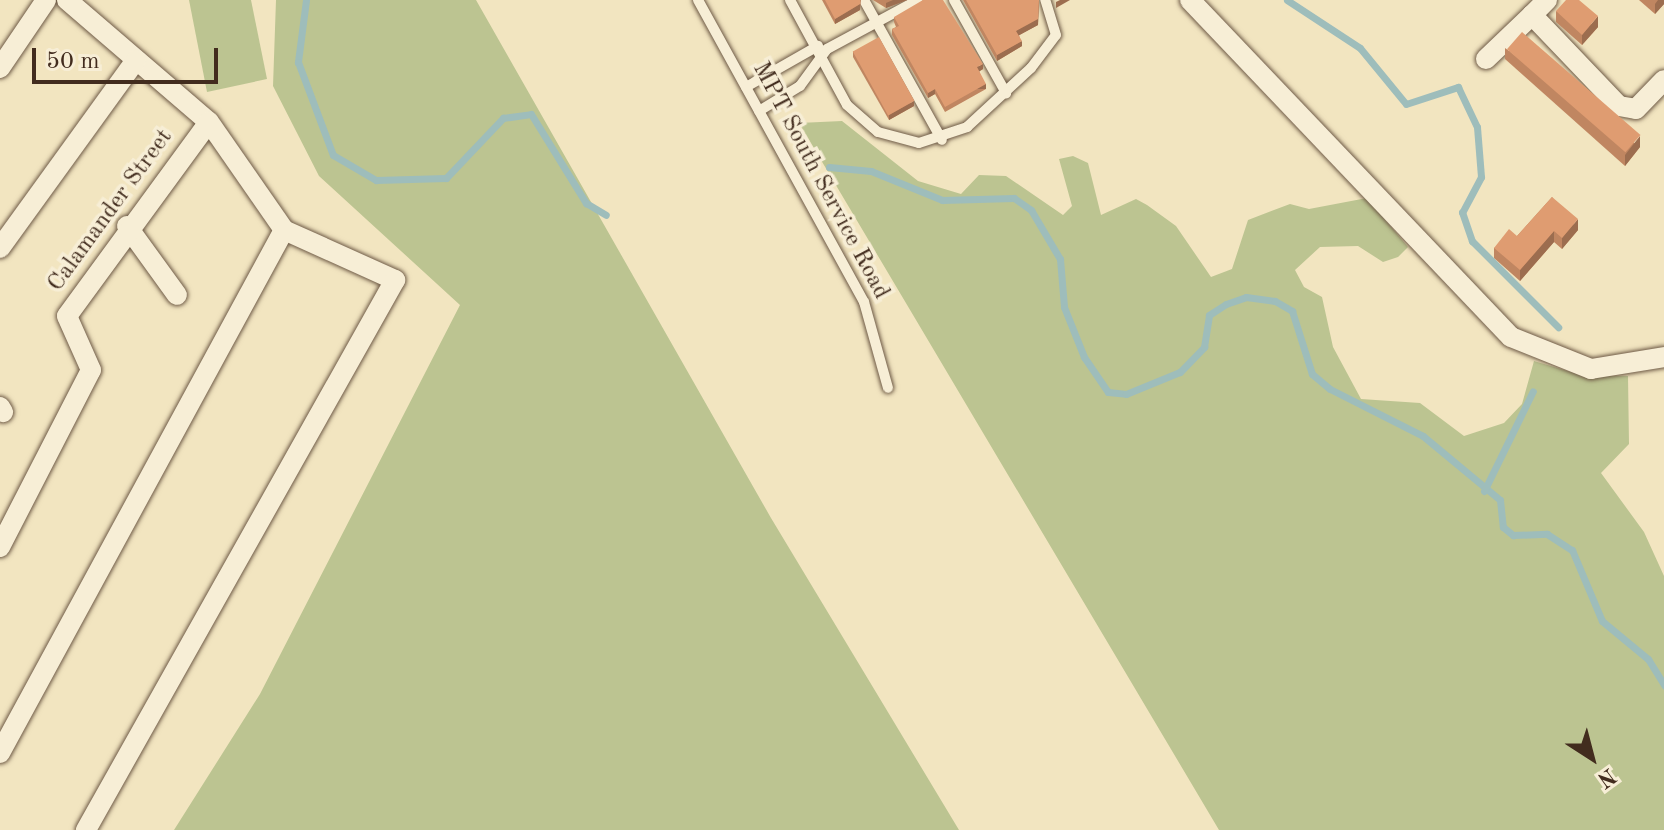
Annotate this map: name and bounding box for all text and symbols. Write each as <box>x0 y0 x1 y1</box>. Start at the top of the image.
scale bar <box>36 32 222 82</box>
text: 50 m <box>46 50 100 74</box>
street label: MPT South Service Road <box>745 57 895 305</box>
street label: Calamander Street <box>42 124 180 298</box>
north arrow <box>1552 718 1632 798</box>
text: N <box>1593 764 1619 791</box>

